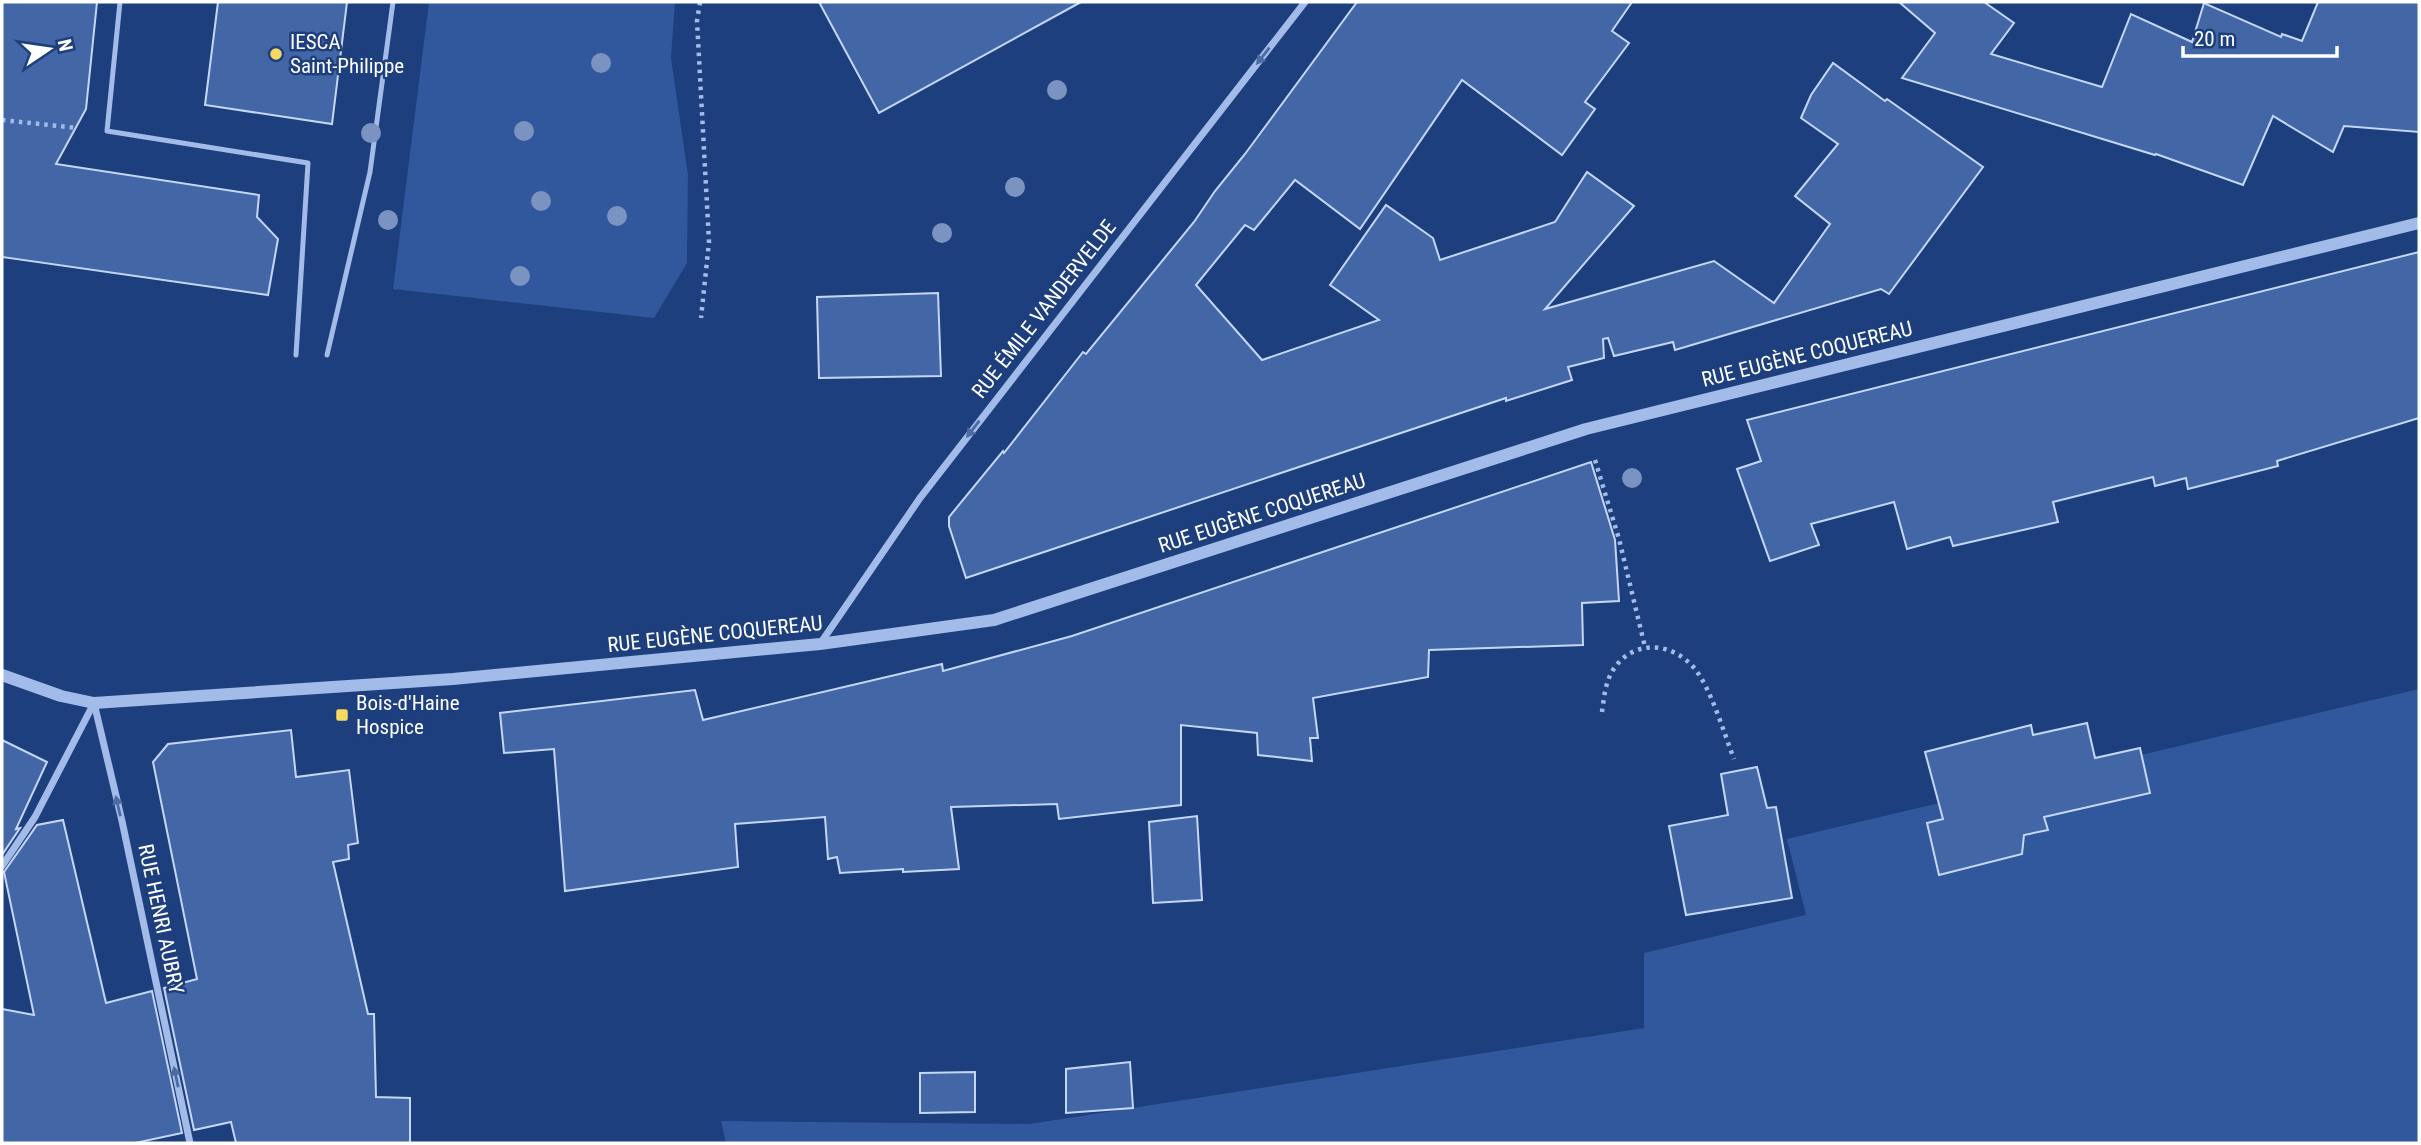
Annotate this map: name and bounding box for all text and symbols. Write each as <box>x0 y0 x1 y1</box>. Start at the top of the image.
north arrow <box>14 14 84 84</box>
scale bar <box>2183 14 2337 58</box>
text: 20 m <box>2194 27 2235 51</box>
place label: IESCA Saint-Philippe <box>290 30 404 78</box>
text: N <box>53 37 78 54</box>
marker: IESCA Saint-Philippe <box>268 46 284 62</box>
one-way arrow <box>1255 46 1270 64</box>
street label: RUE ÉMILE VANDERVELDE <box>967 215 1121 403</box>
street label: RUE EUGÈNE COQUEREAU <box>1699 316 1915 392</box>
one-way arrow <box>967 420 981 438</box>
street label: RUE EUGÈNE COQUEREAU <box>1155 468 1369 558</box>
street label: RUE EUGÈNE COQUEREAU <box>606 611 824 657</box>
place label: Bois-d'Haine Hospice <box>356 691 460 739</box>
marker: Bois-d'Haine Hospice <box>334 707 350 723</box>
one-way arrow <box>112 795 123 817</box>
street label: RUE HENRI AUBRY <box>133 842 189 996</box>
one-way arrow <box>170 1065 181 1087</box>

